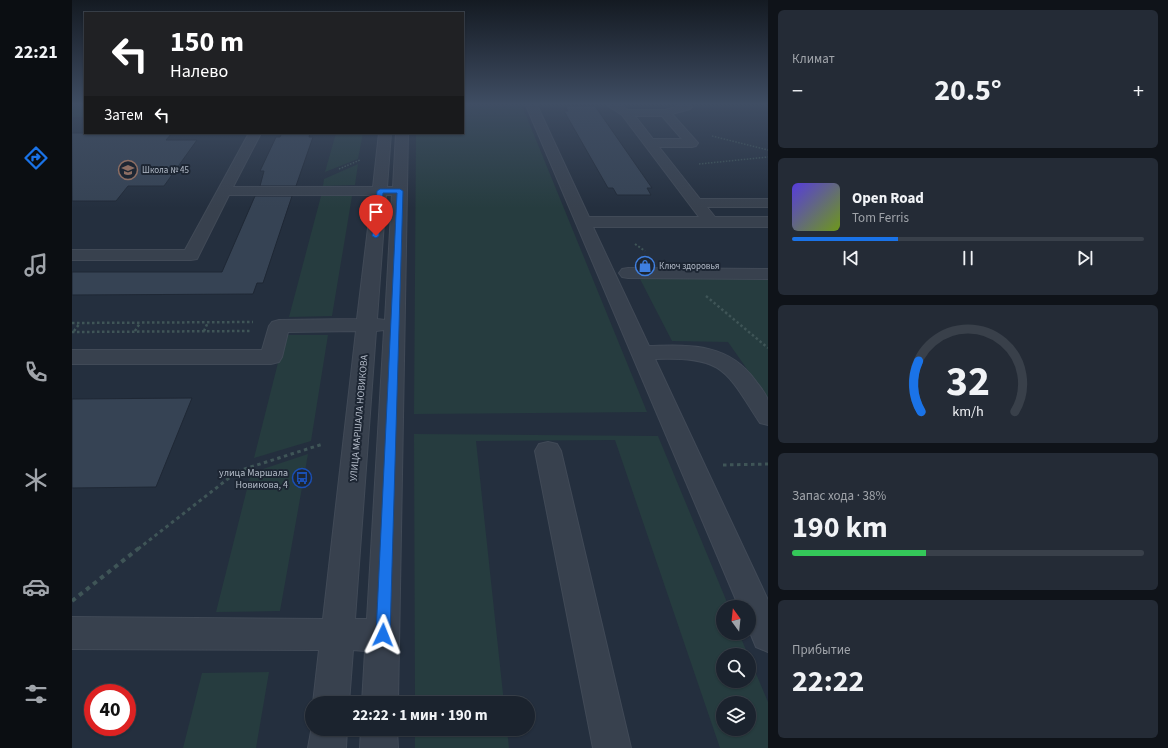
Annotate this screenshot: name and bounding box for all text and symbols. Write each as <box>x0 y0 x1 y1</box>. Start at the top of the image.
text: 150 m <box>170 22 244 62</box>
icon: left <box>104 28 156 80</box>
text: 22:21 <box>14 40 58 65</box>
text: Климат <box>792 50 835 68</box>
text: Налево <box>170 59 228 84</box>
text: 20.5° <box>934 69 1002 112</box>
text: − <box>792 75 803 107</box>
text: + <box>1133 75 1144 107</box>
icon: left <box>151 104 173 126</box>
text: Затем <box>104 105 143 126</box>
icon: directions <box>22 144 50 172</box>
school or university icon: Школа № 45 <box>117 159 139 181</box>
place label: Школа № 45 <box>142 164 189 177</box>
text: Open Road <box>852 188 924 209</box>
pin <box>359 195 393 236</box>
icon: arrive <box>365 201 387 223</box>
text: Tom Ferris <box>852 209 909 227</box>
icon: previous <box>840 247 862 269</box>
icon: pause <box>957 247 979 269</box>
icon: next <box>1074 247 1096 269</box>
icon: music <box>22 251 50 279</box>
shop icon: Ключ здоровья <box>634 255 656 277</box>
place label: Ключ здоровья <box>659 260 719 273</box>
text: 32 <box>946 352 990 412</box>
street label: УЛИЦА МАРШАЛА НОВИКОВА <box>346 354 372 482</box>
icon: phone <box>22 358 50 386</box>
text: km/h <box>952 401 984 422</box>
icon: climate <box>22 466 50 494</box>
place label: улица Маршала Новикова, 4 <box>219 466 288 492</box>
bus stop icon: улица Маршала Новикова, 4 <box>291 467 313 489</box>
text: Запас хода · 38% <box>792 487 886 505</box>
text: 190 km <box>792 506 888 549</box>
icon: car <box>22 573 50 601</box>
north arrow <box>716 600 756 640</box>
map controls <box>716 600 756 736</box>
position arrow <box>362 614 404 656</box>
text: Прибытие <box>792 641 851 659</box>
button: search <box>716 648 756 688</box>
text: 22:22 <box>792 660 864 703</box>
icon: filters <box>22 680 50 708</box>
speed limit sign: 40 <box>84 684 136 736</box>
button: layers <box>716 696 756 736</box>
text: 22:22 · 1 мин · 190 m <box>352 705 488 726</box>

